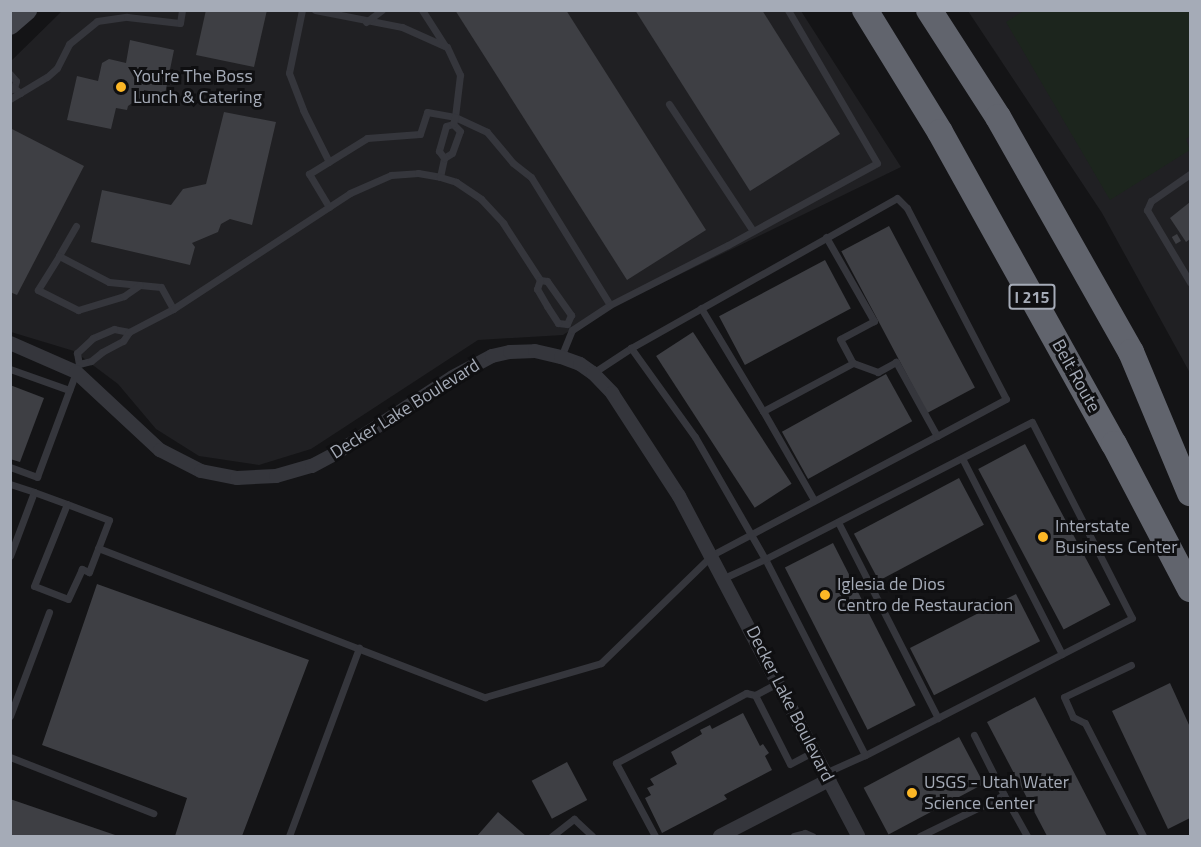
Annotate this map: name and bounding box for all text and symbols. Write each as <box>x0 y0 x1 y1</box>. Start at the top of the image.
place label: You're The Boss Lunch & Catering <box>133 66 262 109</box>
marker: You're The Boss Lunch & Catering <box>114 80 128 94</box>
road number: I 215 <box>1008 284 1056 310</box>
street label: Belt Route <box>1047 336 1105 416</box>
street label: Decker Lake Boulevard <box>327 354 483 464</box>
place label: Interstate Business Center <box>1055 516 1177 558</box>
marker: Interstate Business Center <box>1036 530 1050 544</box>
place label: Iglesia de Dios Centro de Restauracion <box>837 574 1013 616</box>
marker: Iglesia de Dios Centro de Restauracion <box>818 588 832 602</box>
street label: Decker Lake Boulevard <box>741 623 839 785</box>
place label: USGS - Utah Water Science Center <box>924 772 1069 814</box>
marker: USGS - Utah Water Science Center <box>905 786 919 800</box>

